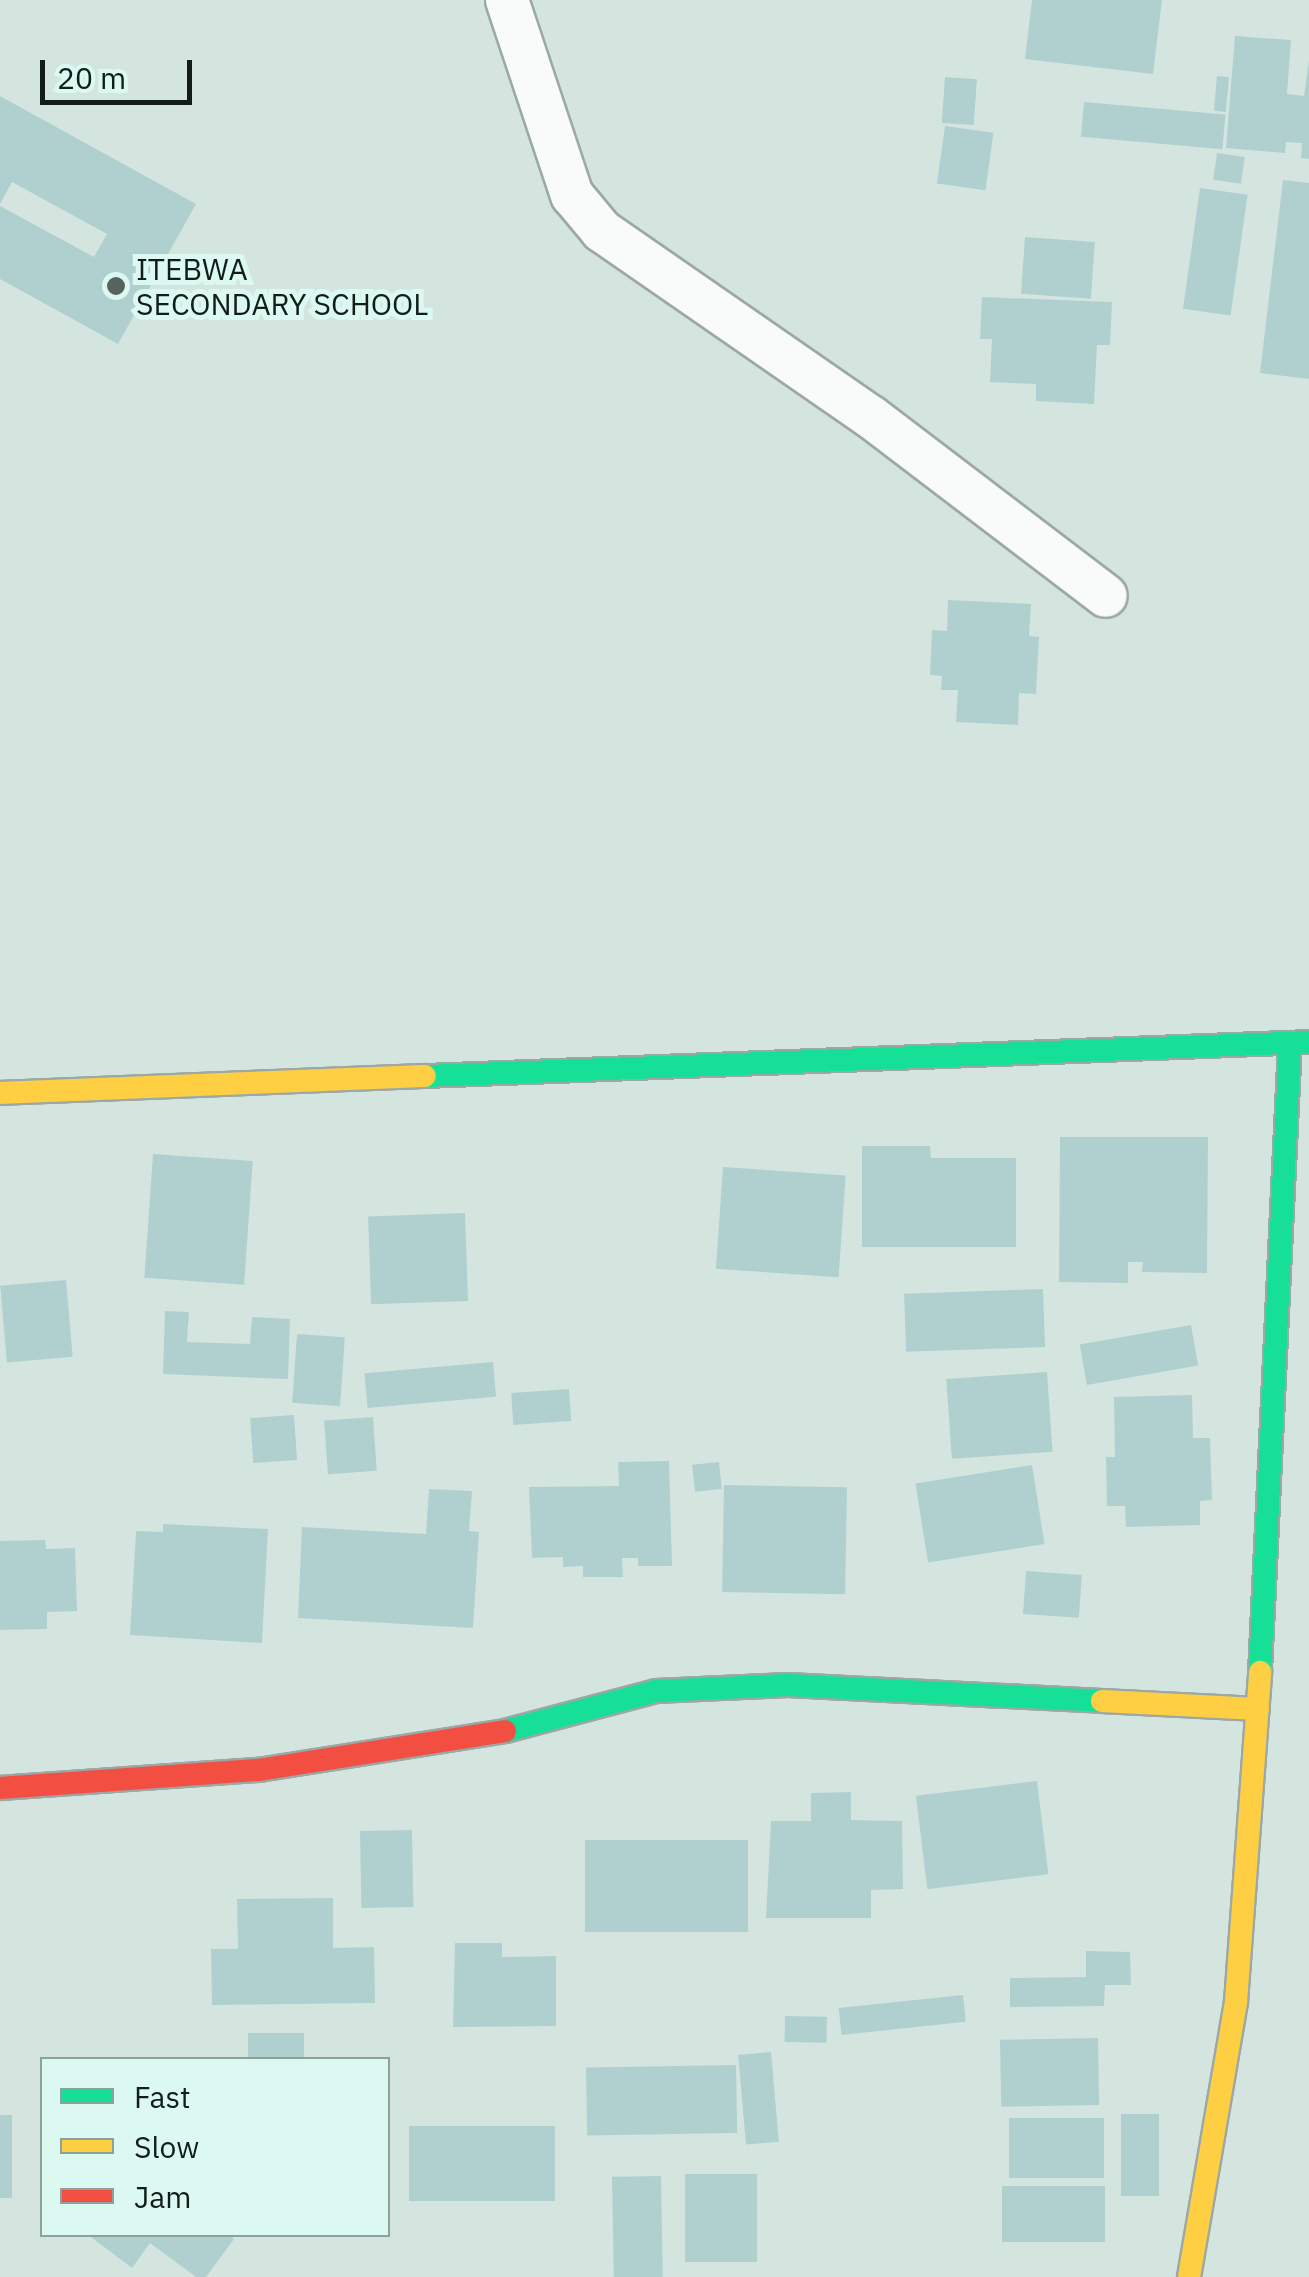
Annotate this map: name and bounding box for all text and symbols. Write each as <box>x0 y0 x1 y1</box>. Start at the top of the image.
scale bar <box>45 40 198 102</box>
text: 20 m <box>57 58 126 97</box>
place label: ITEBWA SECONDARY SCHOOL <box>136 251 428 322</box>
marker: ITEBWA SECONDARY SCHOOL <box>105 275 127 297</box>
legend <box>40 2057 390 2237</box>
text: Fast <box>134 2077 191 2116</box>
text: Slow <box>134 2127 199 2166</box>
text: Jam <box>134 2177 192 2216</box>

